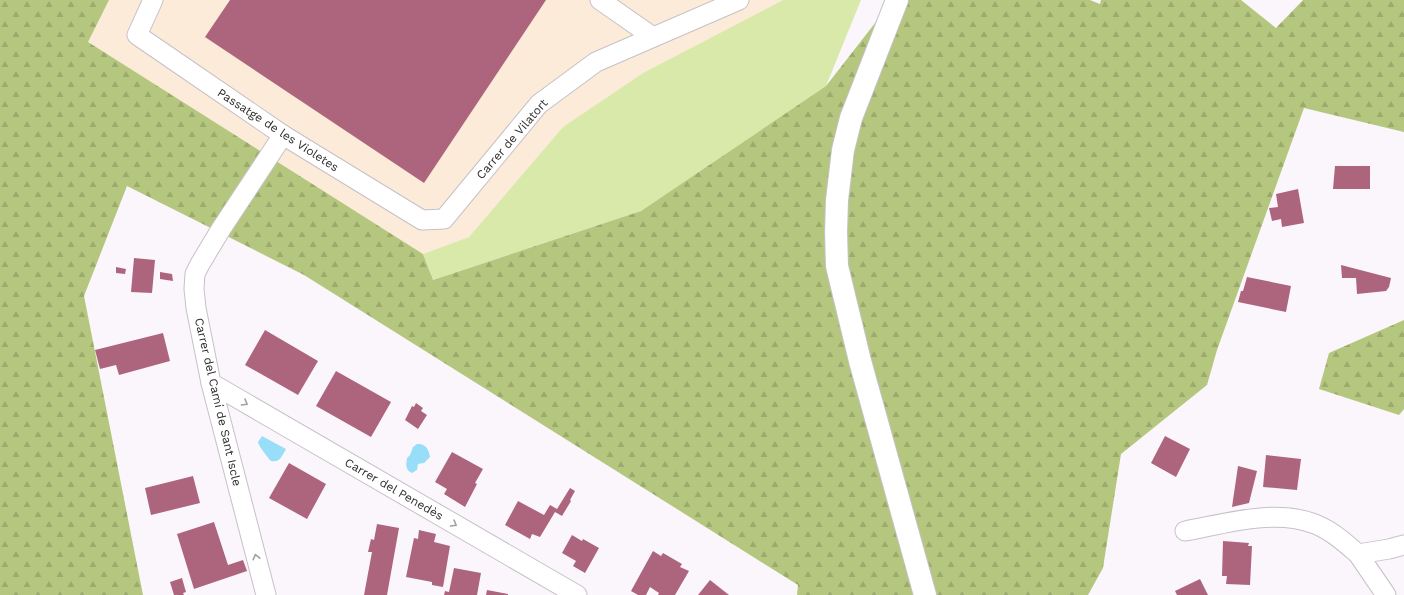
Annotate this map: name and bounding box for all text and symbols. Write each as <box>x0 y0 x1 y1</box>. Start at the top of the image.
street label: Passatge de les Violetes <box>215 86 341 174</box>
street label: Carrer de Vilatort <box>473 96 551 182</box>
street label: Carrer del Camí de Sant Iscle <box>192 317 244 488</box>
one-way arrow <box>241 398 248 405</box>
street label: Carrer del Penedès <box>342 455 446 523</box>
one-way arrow <box>450 520 457 527</box>
one-way arrow <box>252 554 261 561</box>

